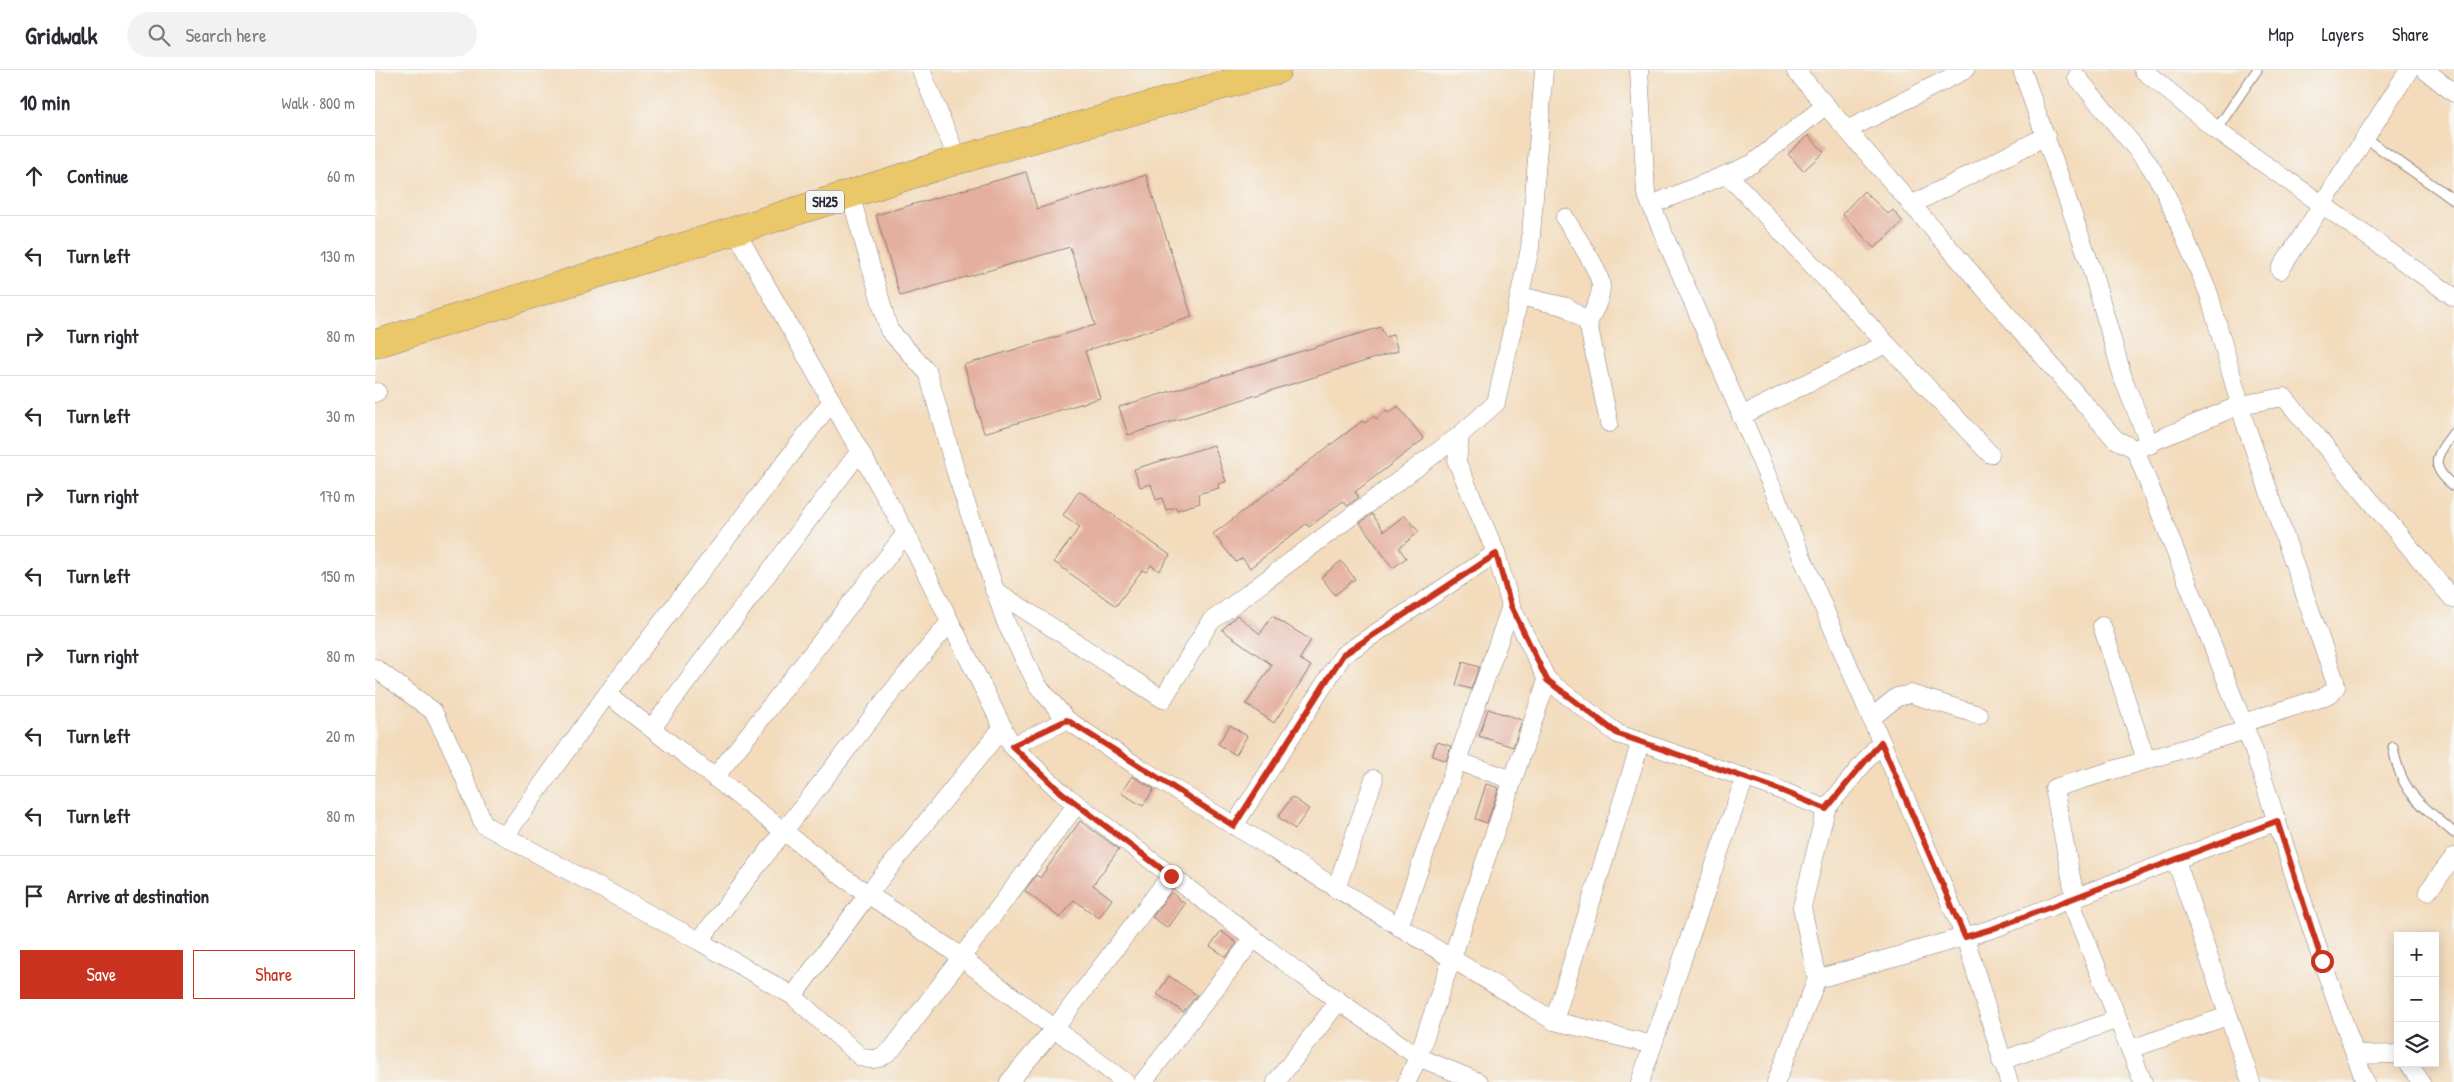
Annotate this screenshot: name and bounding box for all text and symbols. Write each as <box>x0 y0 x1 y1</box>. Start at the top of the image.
search box <box>127 12 477 57</box>
text: Gridwalk <box>25 19 97 51</box>
icon: search <box>145 21 173 49</box>
text: Search here <box>185 22 267 48</box>
text: Map <box>2268 22 2294 47</box>
text: Layers <box>2322 22 2364 47</box>
text: Share <box>2392 22 2429 47</box>
text: 10 min <box>20 88 70 117</box>
text: Walk · 800 m <box>282 92 355 114</box>
icon: ahead <box>20 162 48 190</box>
text: Continue <box>67 163 128 189</box>
text: 60 m <box>327 165 355 187</box>
road number: SH25 <box>806 190 844 214</box>
icon: left <box>20 242 48 270</box>
text: Turn left <box>67 243 130 269</box>
text: 130 m <box>320 245 355 267</box>
icon: right <box>20 322 48 350</box>
text: Turn right <box>67 323 138 349</box>
text: 80 m <box>326 325 355 347</box>
icon: left <box>20 402 48 430</box>
text: Turn left <box>67 403 130 429</box>
text: 30 m <box>326 405 355 427</box>
icon: right <box>20 482 48 510</box>
text: Turn right <box>67 483 138 509</box>
text: 170 m <box>320 485 355 507</box>
icon: left <box>20 562 48 590</box>
text: Turn left <box>67 563 130 589</box>
text: 150 m <box>321 565 355 587</box>
icon: right <box>20 642 48 670</box>
text: Turn right <box>67 643 138 669</box>
text: 80 m <box>326 645 355 667</box>
icon: left <box>20 722 48 750</box>
text: Turn left <box>67 723 130 749</box>
text: 20 m <box>326 725 355 747</box>
icon: left <box>20 802 48 830</box>
text: Turn left <box>67 803 130 829</box>
text: 80 m <box>326 805 355 827</box>
route end <box>1160 865 1183 888</box>
icon: arrive <box>20 882 48 910</box>
text: Arrive at destination <box>67 883 209 909</box>
map controls <box>2394 932 2439 1067</box>
button: + <box>2394 932 2439 977</box>
button: Save <box>20 950 183 999</box>
button: Share <box>193 950 355 999</box>
route start <box>2311 950 2334 973</box>
button: − <box>2394 977 2439 1022</box>
button: layers <box>2394 1022 2439 1067</box>

